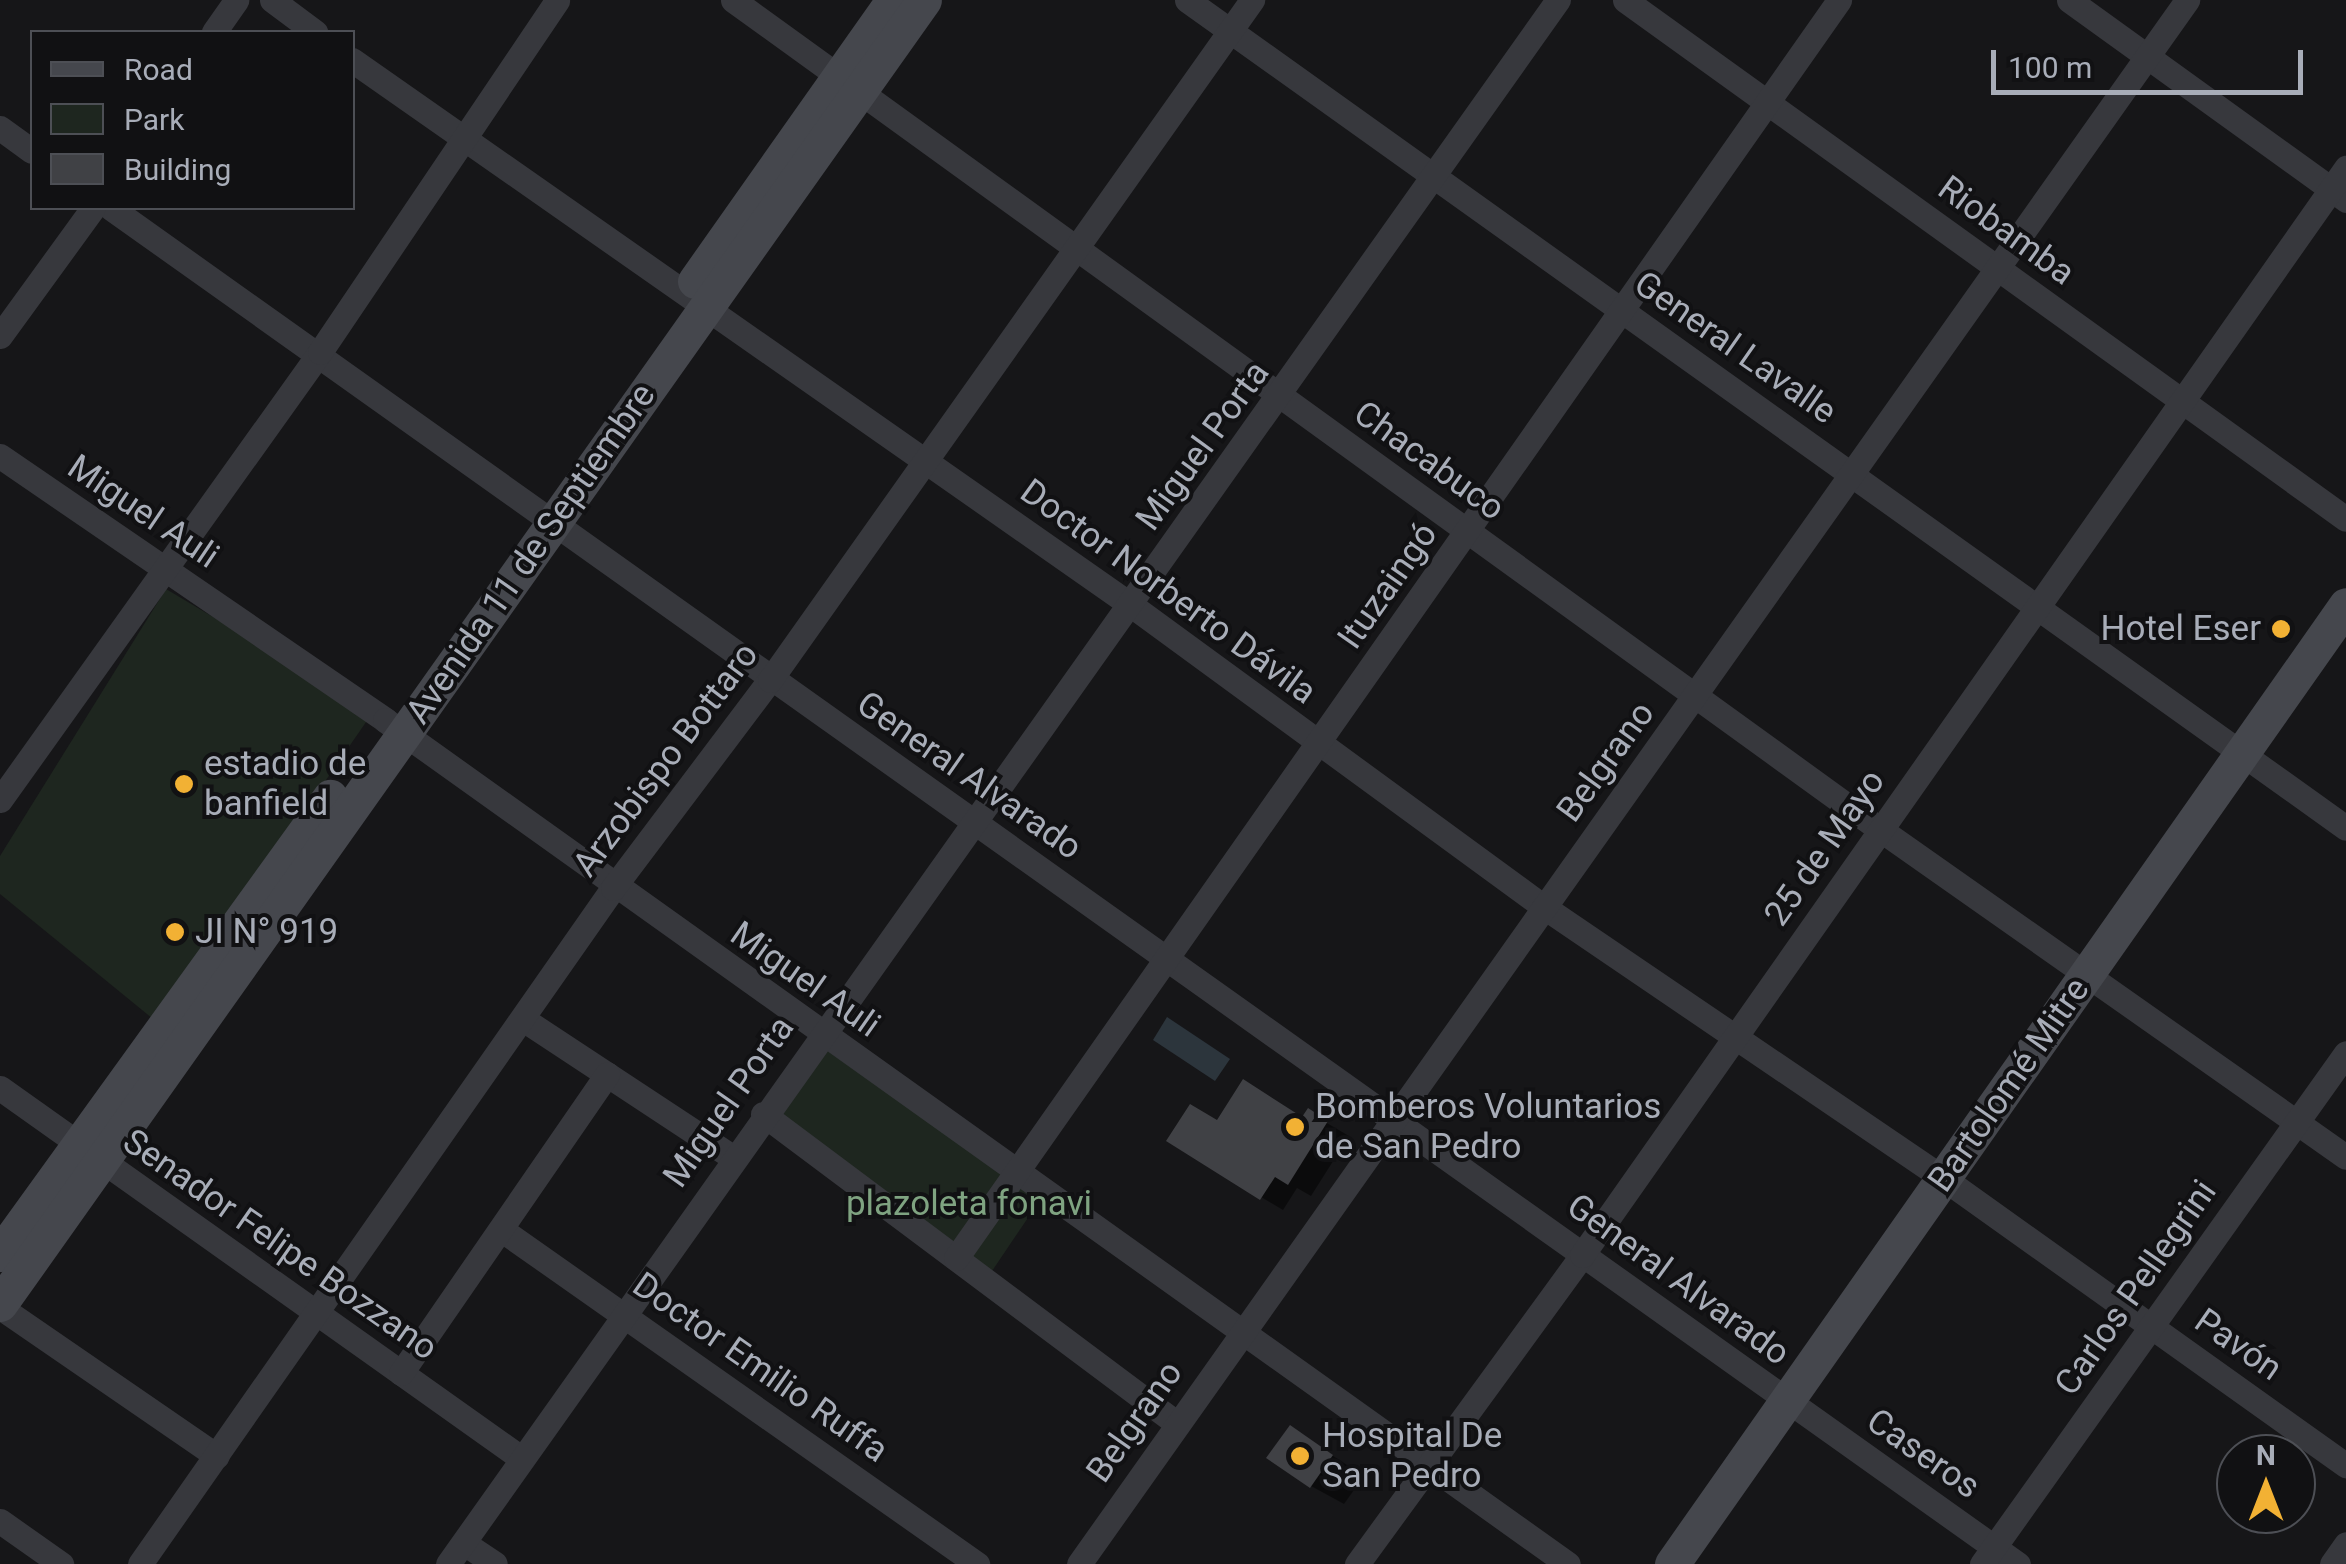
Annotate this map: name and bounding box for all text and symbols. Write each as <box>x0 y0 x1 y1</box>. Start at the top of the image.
legend <box>30 30 355 210</box>
scale bar <box>1996 30 2308 92</box>
text: 100 m <box>2008 50 2092 85</box>
text: Road <box>124 52 193 87</box>
text: Park <box>124 102 184 137</box>
text: Building <box>124 152 231 187</box>
street label: Riobamba <box>1930 168 2082 294</box>
street label: General Lavalle <box>1626 263 1844 433</box>
street label: Miguel Porta <box>1128 353 1278 539</box>
street label: Avenida 11 de Septiembre <box>397 376 665 732</box>
street label: Chacabuco <box>1346 392 1512 530</box>
street label: Miguel Auli <box>60 446 226 578</box>
street label: Doctor Norberto Dávila <box>1012 471 1324 713</box>
street label: Ituzaingó <box>1329 515 1447 657</box>
place label: Hotel Eser <box>2100 608 2261 650</box>
marker: Hotel Eser <box>2270 618 2292 640</box>
street label: Arzobispo Bottaro <box>565 635 767 885</box>
street label: General Alvarado <box>849 683 1089 869</box>
street label: Belgrano <box>1548 694 1664 830</box>
place label: estadio de banfield <box>204 743 366 825</box>
street label: 25 de Mayo <box>1756 762 1894 934</box>
marker: estadio de banfield <box>173 773 195 795</box>
place label: JI N° 919 <box>195 911 338 953</box>
street label: Miguel Auli <box>722 913 888 1047</box>
marker: JI N° 919 <box>164 921 186 943</box>
street label: Bartolomé Mitre <box>1920 970 2098 1200</box>
street label: Miguel Porta <box>655 1009 803 1195</box>
place label: Bomberos Voluntarios de San Pedro <box>1315 1086 1661 1168</box>
marker: Bomberos Voluntarios de San Pedro <box>1284 1116 1306 1138</box>
street label: Senador Felipe Bozzano <box>115 1121 445 1369</box>
street label: Carlos Pellegrini <box>2046 1172 2226 1404</box>
park label: plazoleta fonavi <box>846 1183 1092 1225</box>
street label: General Alvarado <box>1559 1185 1797 1375</box>
street label: Doctor Emilio Ruffa <box>624 1264 896 1472</box>
street label: Pavón <box>2186 1300 2290 1390</box>
street label: Belgrano <box>1078 1353 1192 1491</box>
street label: Caseros <box>1859 1400 1987 1508</box>
place label: Hospital De San Pedro <box>1322 1415 1502 1497</box>
north arrow <box>2216 1434 2316 1534</box>
text: N <box>2256 1439 2276 1472</box>
marker: Hospital De San Pedro <box>1287 1443 1313 1469</box>

